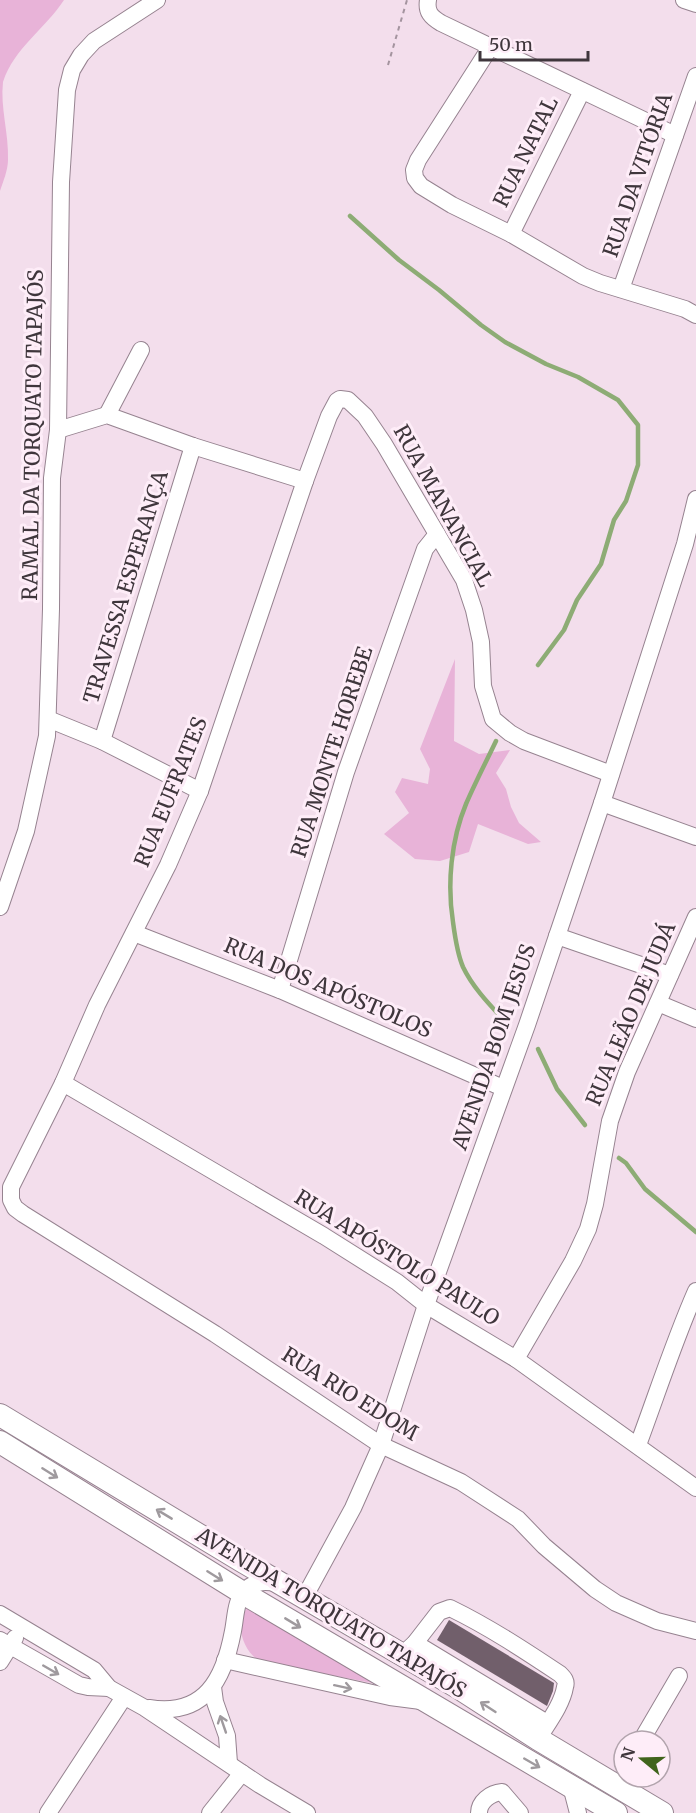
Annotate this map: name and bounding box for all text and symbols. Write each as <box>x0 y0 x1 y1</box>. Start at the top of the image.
scale bar <box>480 24 588 62</box>
text: 50 m <box>489 33 533 56</box>
street label: RUA DA VITÓRIA <box>597 89 678 261</box>
street label: RUA NATAL <box>487 92 564 211</box>
street label: RAMAL DA TORQUATO TAPAJÓS <box>16 269 49 601</box>
street label: RUA MANANCIAL <box>388 420 499 592</box>
street label: TRAVESSA ESPERANÇA <box>77 467 174 707</box>
street label: RUA MONTE HOREBE <box>285 642 379 861</box>
street label: RUA EUFRATES <box>128 713 213 871</box>
street label: RUA LEÃO DE JUDÁ <box>579 917 681 1110</box>
street label: RUA DOS APÓSTOLOS <box>220 931 436 1044</box>
street label: AVENIDA BOM JESUS <box>445 940 541 1154</box>
street label: RUA APÓSTOLO PAULO <box>290 1183 505 1332</box>
street label: RUA RIO EDOM <box>277 1341 424 1446</box>
one-way arrow <box>41 1467 58 1479</box>
one-way arrow <box>156 1507 173 1519</box>
street label: AVENIDA TORQUATO TAPAJÓS <box>190 1520 471 1704</box>
one-way arrow <box>206 1571 223 1583</box>
one-way arrow <box>284 1617 301 1629</box>
one-way arrow <box>42 1664 59 1676</box>
one-way arrow <box>333 1682 353 1693</box>
one-way arrow <box>480 1701 497 1713</box>
one-way arrow <box>217 1715 228 1734</box>
north arrow <box>612 1729 672 1789</box>
text: N <box>616 1745 639 1763</box>
one-way arrow <box>523 1758 541 1769</box>

